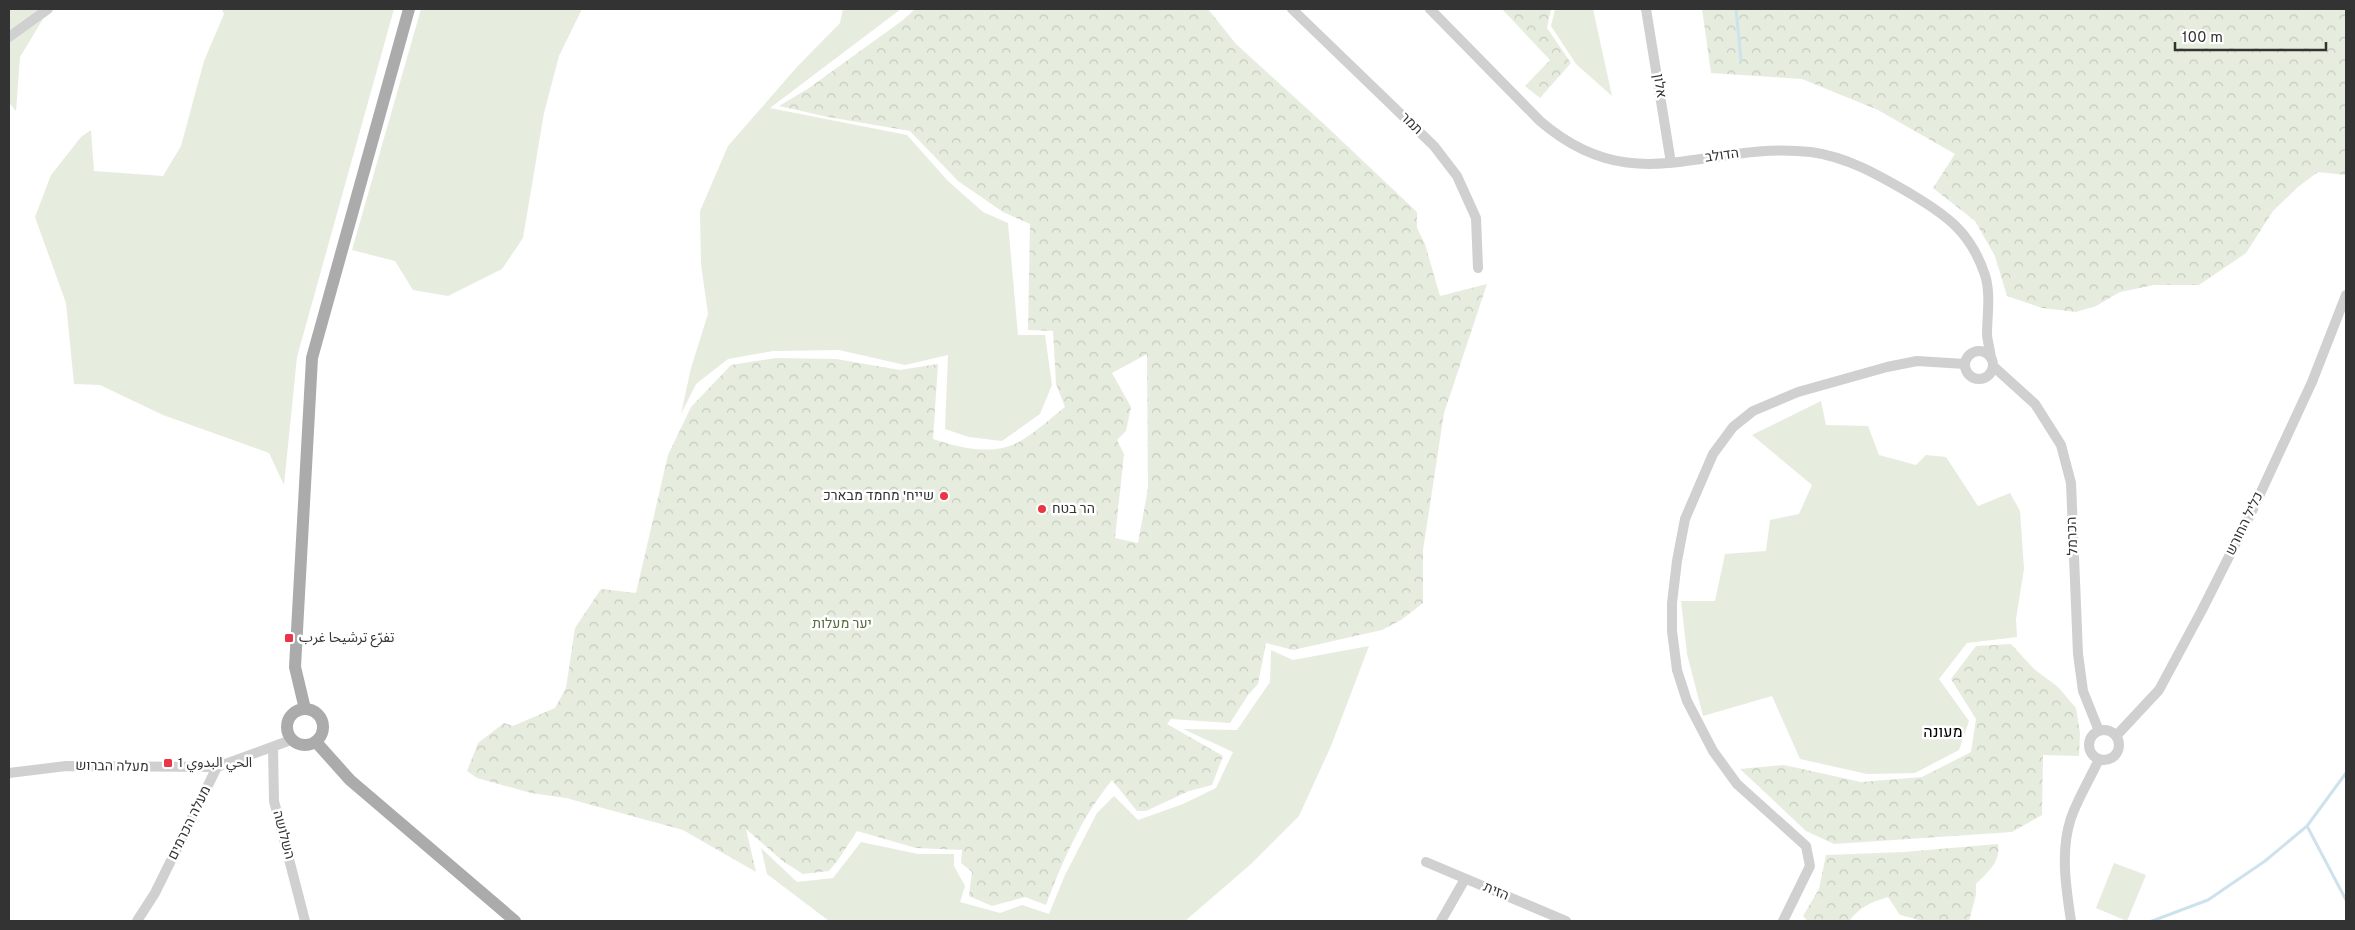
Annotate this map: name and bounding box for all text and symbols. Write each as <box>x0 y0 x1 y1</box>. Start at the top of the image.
scale bar <box>2175 20 2326 52</box>
text: 100 m <box>2182 29 2223 48</box>
street label: אלון <box>1649 73 1669 99</box>
street label: תמר <box>1396 109 1426 139</box>
street label: הדולב <box>1704 145 1740 167</box>
place label: שייח' מחמד מבארכ <box>823 488 934 505</box>
marker: שייח' מחמד מבארכ <box>938 490 950 502</box>
street label: כליל החורש <box>2222 490 2268 558</box>
place label: הר בטח <box>1052 501 1095 518</box>
marker: הר בטח <box>1036 503 1048 515</box>
street label: הכרמל <box>2064 516 2082 556</box>
park label: יער מעלות <box>812 616 872 633</box>
place label: تفرّع ترشيحا غرب <box>299 630 394 648</box>
marker: تفرّع ترشيحا غرب <box>283 632 295 644</box>
district label: מעונה <box>1923 723 1963 743</box>
place label: الحي البدوي 1 <box>178 755 252 773</box>
marker: الحي البدوي 1 <box>162 757 174 769</box>
street label: מעלה הברוש <box>75 758 149 776</box>
street label: מעלה הכרמים <box>165 783 215 863</box>
street label: השלושה <box>268 809 298 861</box>
street label: הזית <box>1481 879 1511 905</box>

